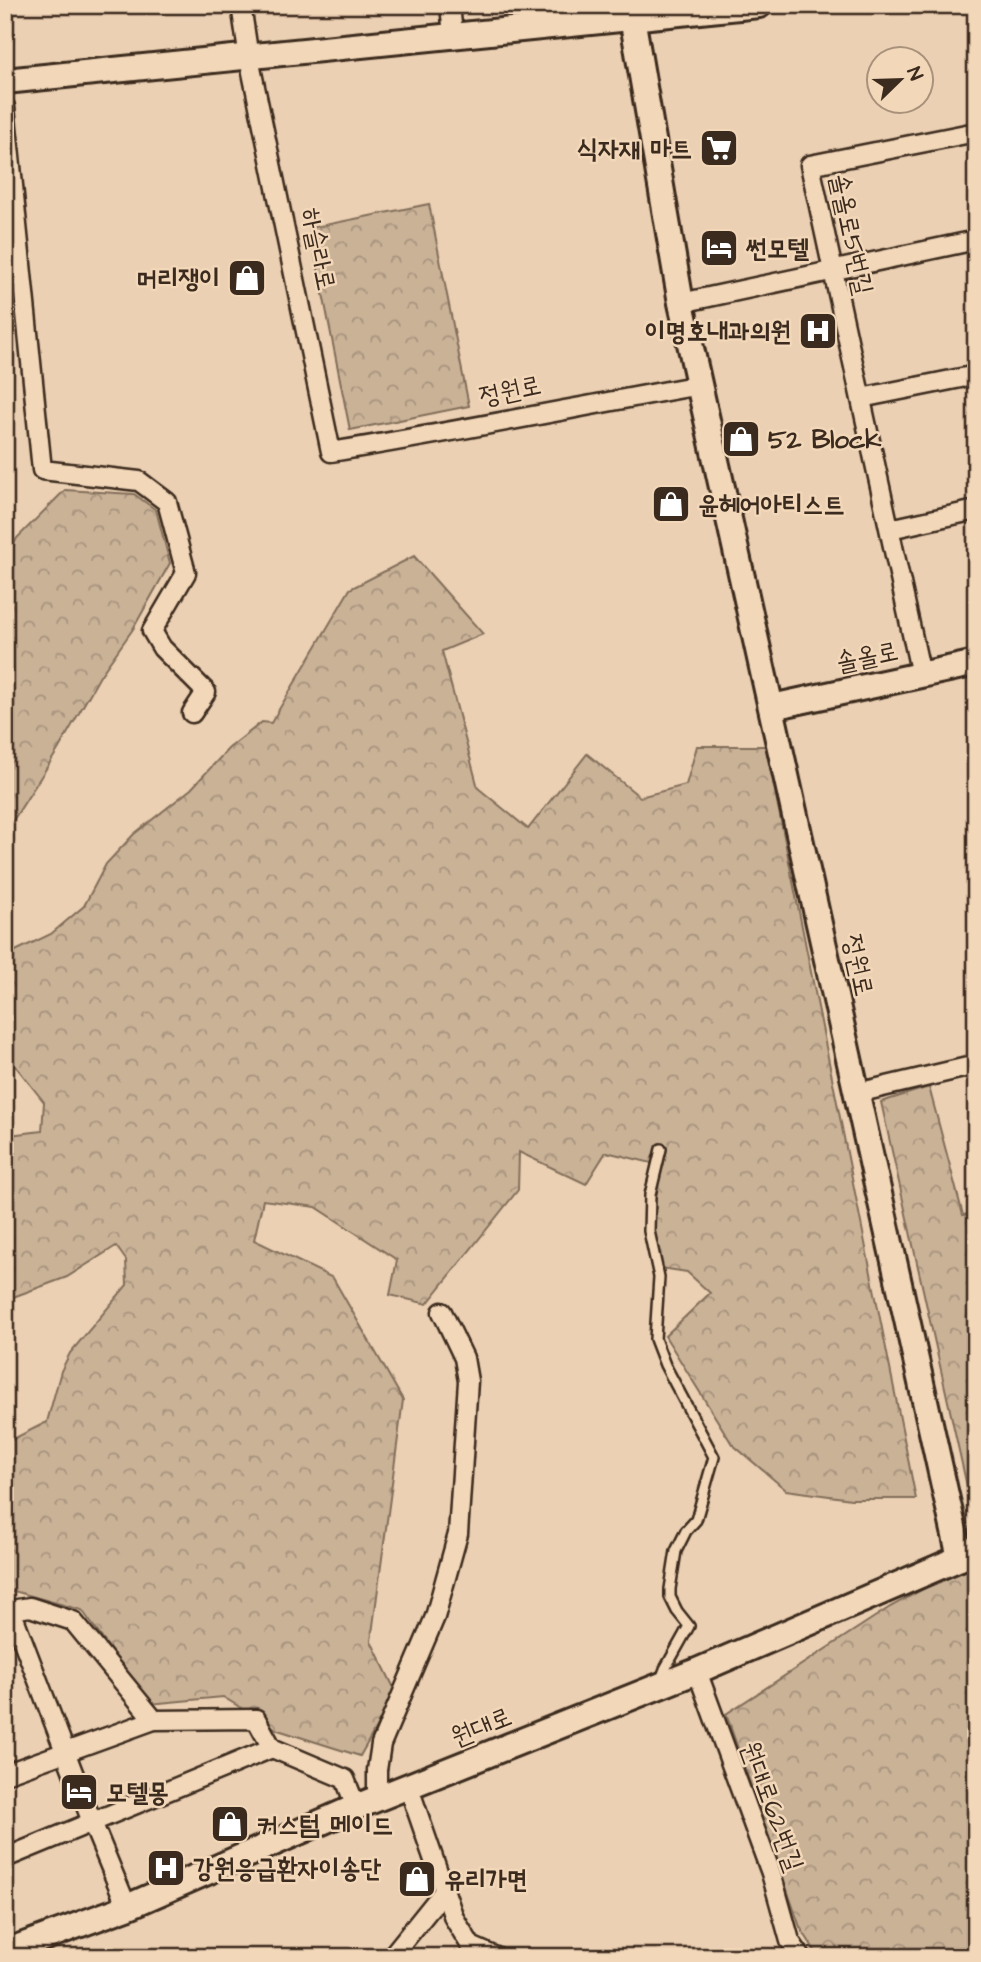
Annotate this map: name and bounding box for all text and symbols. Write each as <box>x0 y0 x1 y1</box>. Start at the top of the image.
north arrow <box>866 46 936 116</box>
text: N <box>900 63 929 85</box>
supermarket icon: 식자재 마트 <box>698 127 740 169</box>
place label: 식자재 마트 <box>577 131 692 167</box>
street label: 솔올로5번길 <box>821 170 881 298</box>
street label: 하슬라로 <box>292 205 344 294</box>
hotel icon: 썬모텔 <box>698 227 740 269</box>
place label: 썬모텔 <box>745 231 810 267</box>
shop icon: 머리쟁이 <box>226 257 268 299</box>
place label: 머리쟁이 <box>136 261 220 297</box>
hospital icon: 이명호내과의원 <box>797 310 839 352</box>
place label: 이명호내과의원 <box>645 314 791 350</box>
street label: 정원로 <box>476 367 545 415</box>
shop icon: 52 Block <box>720 418 762 460</box>
place label: 52 Block <box>768 422 882 458</box>
shop icon: 윤헤어아티스트 <box>650 483 692 525</box>
place label: 윤헤어아티스트 <box>698 487 845 523</box>
street label: 솔올로 <box>833 633 902 681</box>
street label: 정원로 <box>834 931 882 1000</box>
street label: 원대로 <box>446 1698 517 1755</box>
street label: 원대로62번길 <box>732 1736 812 1876</box>
hotel icon: 모텔몽 <box>58 1771 100 1813</box>
place label: 모텔몽 <box>106 1775 169 1811</box>
shop icon: 커스텀 메이드 <box>209 1803 251 1845</box>
place label: 커스텀 메이드 <box>257 1807 393 1843</box>
hospital icon: 강원응급환자이송단 <box>145 1847 187 1889</box>
place label: 강원응급환자이송단 <box>193 1851 381 1887</box>
shop icon: 유리가면 <box>396 1858 438 1900</box>
place label: 유리가면 <box>444 1862 528 1898</box>

